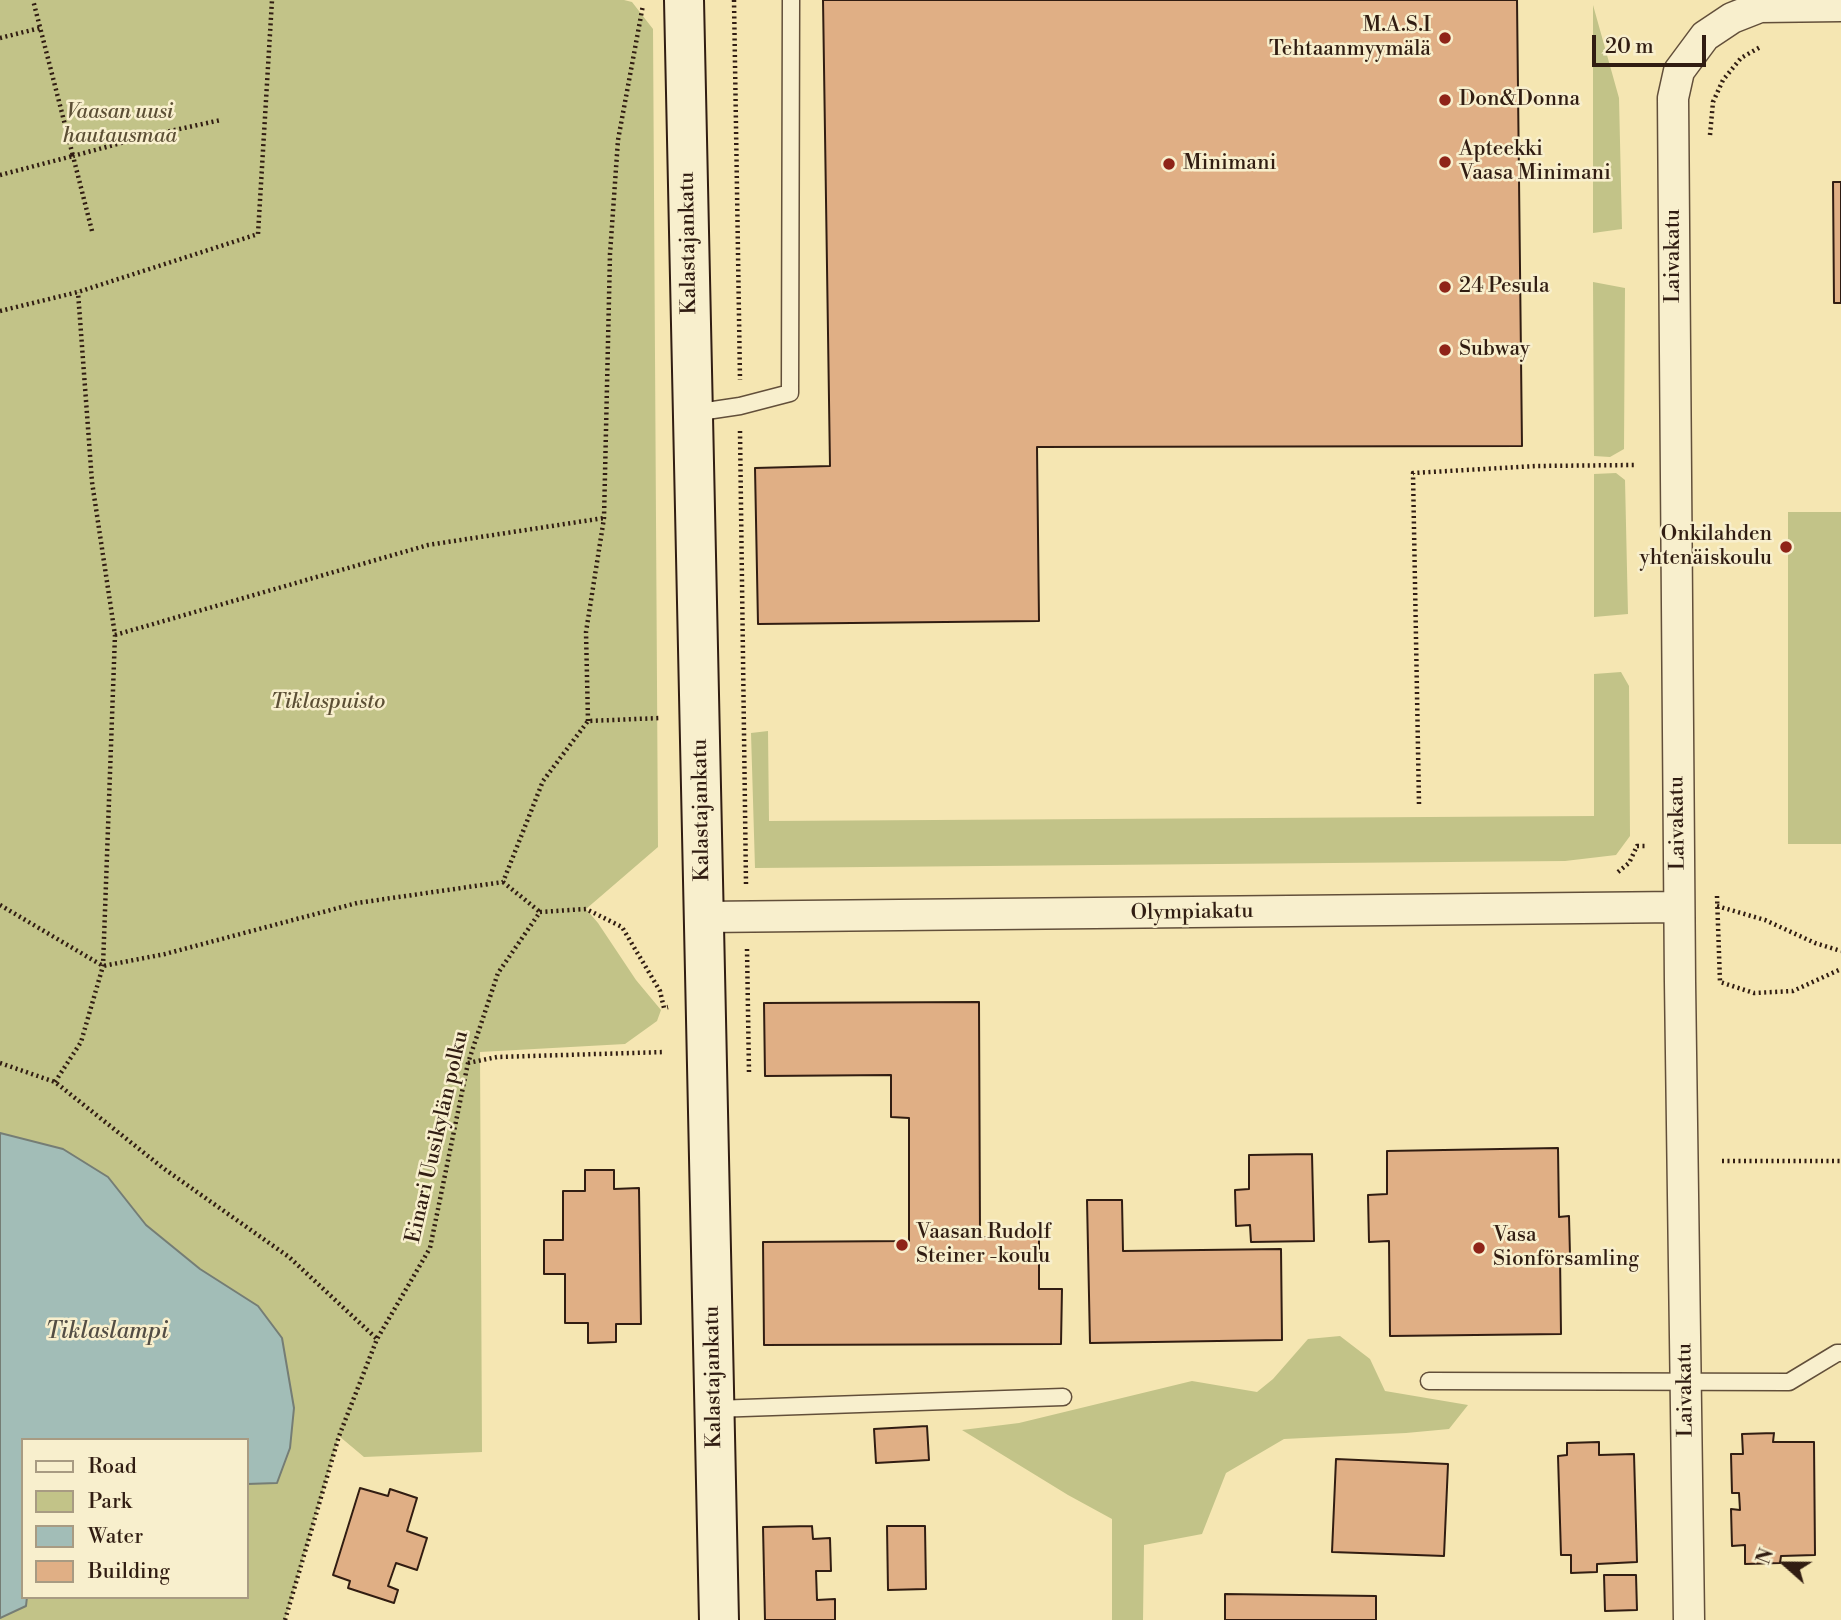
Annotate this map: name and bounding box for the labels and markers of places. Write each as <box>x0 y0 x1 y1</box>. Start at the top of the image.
place label: M.A.S.I Tehtaanmyymälä <box>1269 13 1431 63</box>
marker: M.A.S.I Tehtaanmyymälä <box>1437 30 1453 46</box>
place label: Don&Donna <box>1459 87 1580 113</box>
marker: Don&Donna <box>1437 92 1453 108</box>
place label: Apteekki Vaasa Minimani <box>1459 137 1611 187</box>
place label: Minimani <box>1183 151 1276 177</box>
marker: Apteekki Vaasa Minimani <box>1437 154 1453 170</box>
marker: Minimani <box>1161 156 1177 172</box>
place label: 24 Pesula <box>1459 274 1550 300</box>
marker: 24 Pesula <box>1437 279 1453 295</box>
place label: Subway <box>1459 337 1530 363</box>
marker: Subway <box>1437 342 1453 358</box>
place label: Onkilahden yhtenäiskoulu <box>1639 522 1772 572</box>
marker: Onkilahden yhtenäiskoulu <box>1778 539 1794 555</box>
place label: Vaasan Rudolf Steiner -koulu <box>916 1220 1051 1270</box>
place label: Vasa Sionförsamling <box>1493 1223 1639 1273</box>
marker: Vaasan Rudolf Steiner -koulu <box>894 1237 910 1253</box>
marker: Vasa Sionförsamling <box>1471 1240 1487 1256</box>

